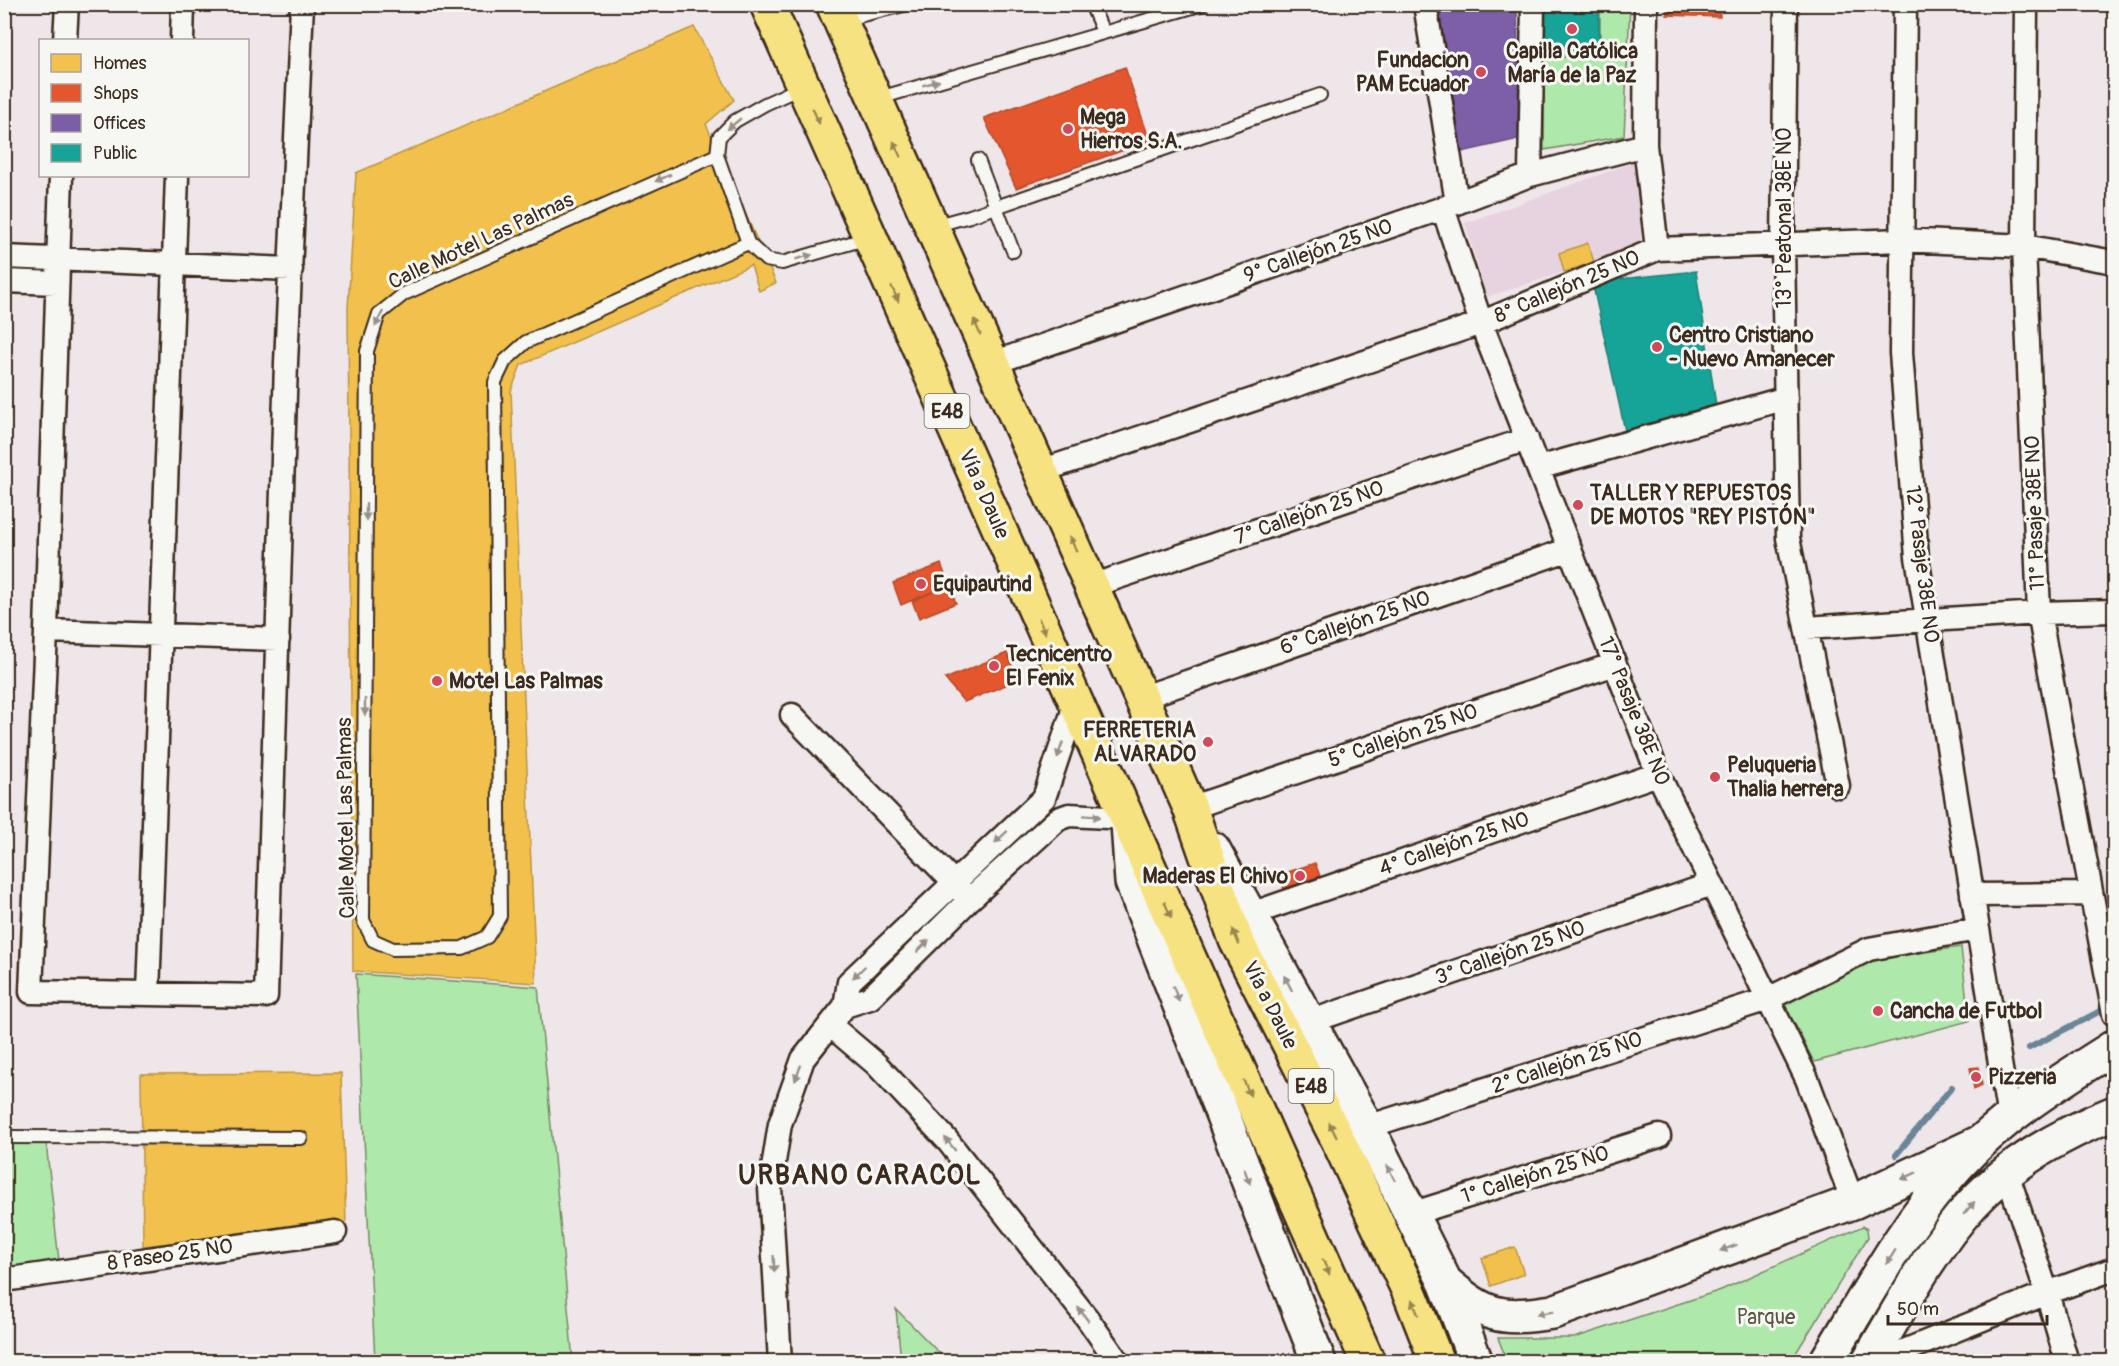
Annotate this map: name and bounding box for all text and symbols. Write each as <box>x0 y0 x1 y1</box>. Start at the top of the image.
marker: Capilla Católica María de la Paz <box>1565 22 1579 36</box>
place label: Capilla Católica María de la Paz <box>1506 38 1638 89</box>
legend <box>39 39 249 177</box>
place label: Fundacion PAM Ecuador <box>1356 47 1469 98</box>
text: Homes <box>93 52 146 75</box>
marker: Fundacion PAM Ecuador <box>1474 65 1488 79</box>
one-way arrow <box>922 78 940 87</box>
text: Shops <box>93 82 138 105</box>
place label: Mega Hierros S.A. <box>1080 104 1182 155</box>
one-way arrow <box>811 107 821 125</box>
text: Offices <box>93 112 145 135</box>
one-way arrow <box>727 117 742 130</box>
marker: Mega Hierros S.A. <box>1061 122 1075 136</box>
street label: 13° Peatonal 38E NO <box>1771 128 1798 308</box>
one-way arrow <box>892 140 902 158</box>
text: Public <box>93 142 137 165</box>
one-way arrow <box>655 174 672 183</box>
street label: Calle Motel Las Palmas <box>384 186 578 296</box>
street label: 9° Callejón 25 NO <box>1240 213 1396 289</box>
street label: 8° Callejón 25 NO <box>1490 244 1644 330</box>
one-way arrow <box>795 252 813 262</box>
one-way arrow <box>890 285 900 303</box>
one-way arrow <box>374 310 384 328</box>
one-way arrow <box>972 319 981 336</box>
place label: Centro Cristiano - Nuevo Amanecer <box>1669 322 1835 373</box>
marker: Centro Cristiano - Nuevo Amanecer <box>1650 340 1664 354</box>
road number: E48 <box>924 394 970 428</box>
street label: 11° Pasaje 38E NO <box>2019 435 2051 591</box>
street label: Vía a Daule <box>952 445 1016 544</box>
street label: 7° Callejón 25 NO <box>1231 475 1387 551</box>
place label: TALLER Y REPUESTOS DE MOTOS "REY PISTÓN" <box>1589 480 1816 531</box>
street label: 12° Pasaje 38E NO <box>1899 484 1945 644</box>
marker: TALLER Y REPUESTOS DE MOTOS "REY PISTÓN" <box>1571 498 1585 512</box>
one-way arrow <box>361 502 371 521</box>
one-way arrow <box>1068 534 1078 552</box>
place label: Equipautind <box>933 571 1032 598</box>
marker: Equipautind <box>914 577 928 591</box>
street label: 6° Callejón 25 NO <box>1276 585 1434 661</box>
one-way arrow <box>1037 617 1047 635</box>
street label: 17° Pasaje 38E NO <box>1592 633 1676 789</box>
place label: Tecnicentro El Fenix <box>1005 641 1113 692</box>
marker: Tecnicentro El Fenix <box>987 659 1001 673</box>
place label: Motel Las Palmas <box>449 668 603 695</box>
marker: Motel Las Palmas <box>430 674 444 688</box>
one-way arrow <box>360 697 369 716</box>
street label: 5° Callejón 25 NO <box>1325 698 1481 774</box>
street label: Calle Motel Las Palmas <box>331 717 361 919</box>
place label: FERRETERIA ALVARADO <box>1083 717 1196 768</box>
marker: FERRETERIA ALVARADO <box>1201 735 1215 749</box>
one-way arrow <box>1054 741 1064 759</box>
place label: Peluqueria Thalia herrera <box>1726 752 1844 803</box>
marker: Peluqueria Thalia herrera <box>1708 770 1722 784</box>
street label: 4° Callejón 25 NO <box>1375 806 1533 882</box>
one-way arrow <box>1083 811 1102 821</box>
one-way arrow <box>993 830 1008 844</box>
place label: Maderas El Chivo <box>1142 863 1289 890</box>
marker: Maderas El Chivo <box>1293 869 1307 883</box>
one-way arrow <box>1163 902 1173 920</box>
street label: 3° Callejón 25 NO <box>1432 915 1588 991</box>
one-way arrow <box>1231 928 1241 946</box>
one-way arrow <box>916 938 930 953</box>
street label: Vía a Daule <box>1236 956 1304 1054</box>
one-way arrow <box>853 964 867 978</box>
one-way arrow <box>1283 975 1293 992</box>
one-way arrow <box>1171 986 1181 1004</box>
place label: Cancha de Futbol <box>1890 998 2042 1025</box>
marker: Cancha de Futbol <box>1871 1004 1885 1018</box>
street label: 2° Callejón 25 NO <box>1488 1026 1646 1100</box>
place label: Pizzeria <box>1988 1064 2057 1091</box>
one-way arrow <box>792 1065 802 1083</box>
road number: E48 <box>1288 1069 1334 1103</box>
marker: Pizzeria <box>1969 1070 1983 1084</box>
one-way arrow <box>1243 1080 1252 1097</box>
one-way arrow <box>1328 1122 1338 1139</box>
one-way arrow <box>944 1137 957 1152</box>
street label: 1° Callejón 25 NO <box>1458 1140 1612 1210</box>
district label: URBANO CARACOL <box>738 1159 982 1192</box>
one-way arrow <box>1386 1165 1395 1182</box>
one-way arrow <box>1243 1167 1252 1185</box>
one-way arrow <box>1901 1171 1918 1180</box>
one-way arrow <box>1962 1201 1975 1216</box>
street label: 8 Paseo 25 NO <box>106 1233 234 1277</box>
one-way arrow <box>1719 1243 1737 1253</box>
one-way arrow <box>1885 1249 1896 1265</box>
one-way arrow <box>770 1255 779 1274</box>
one-way arrow <box>1322 1258 1331 1275</box>
scale bar <box>1888 1288 2047 1326</box>
one-way arrow <box>1410 1298 1419 1316</box>
text: 50 m <box>1897 1298 1939 1321</box>
park label: Parque <box>1737 1304 1796 1331</box>
one-way arrow <box>1077 1306 1090 1322</box>
one-way arrow <box>1535 1309 1554 1318</box>

